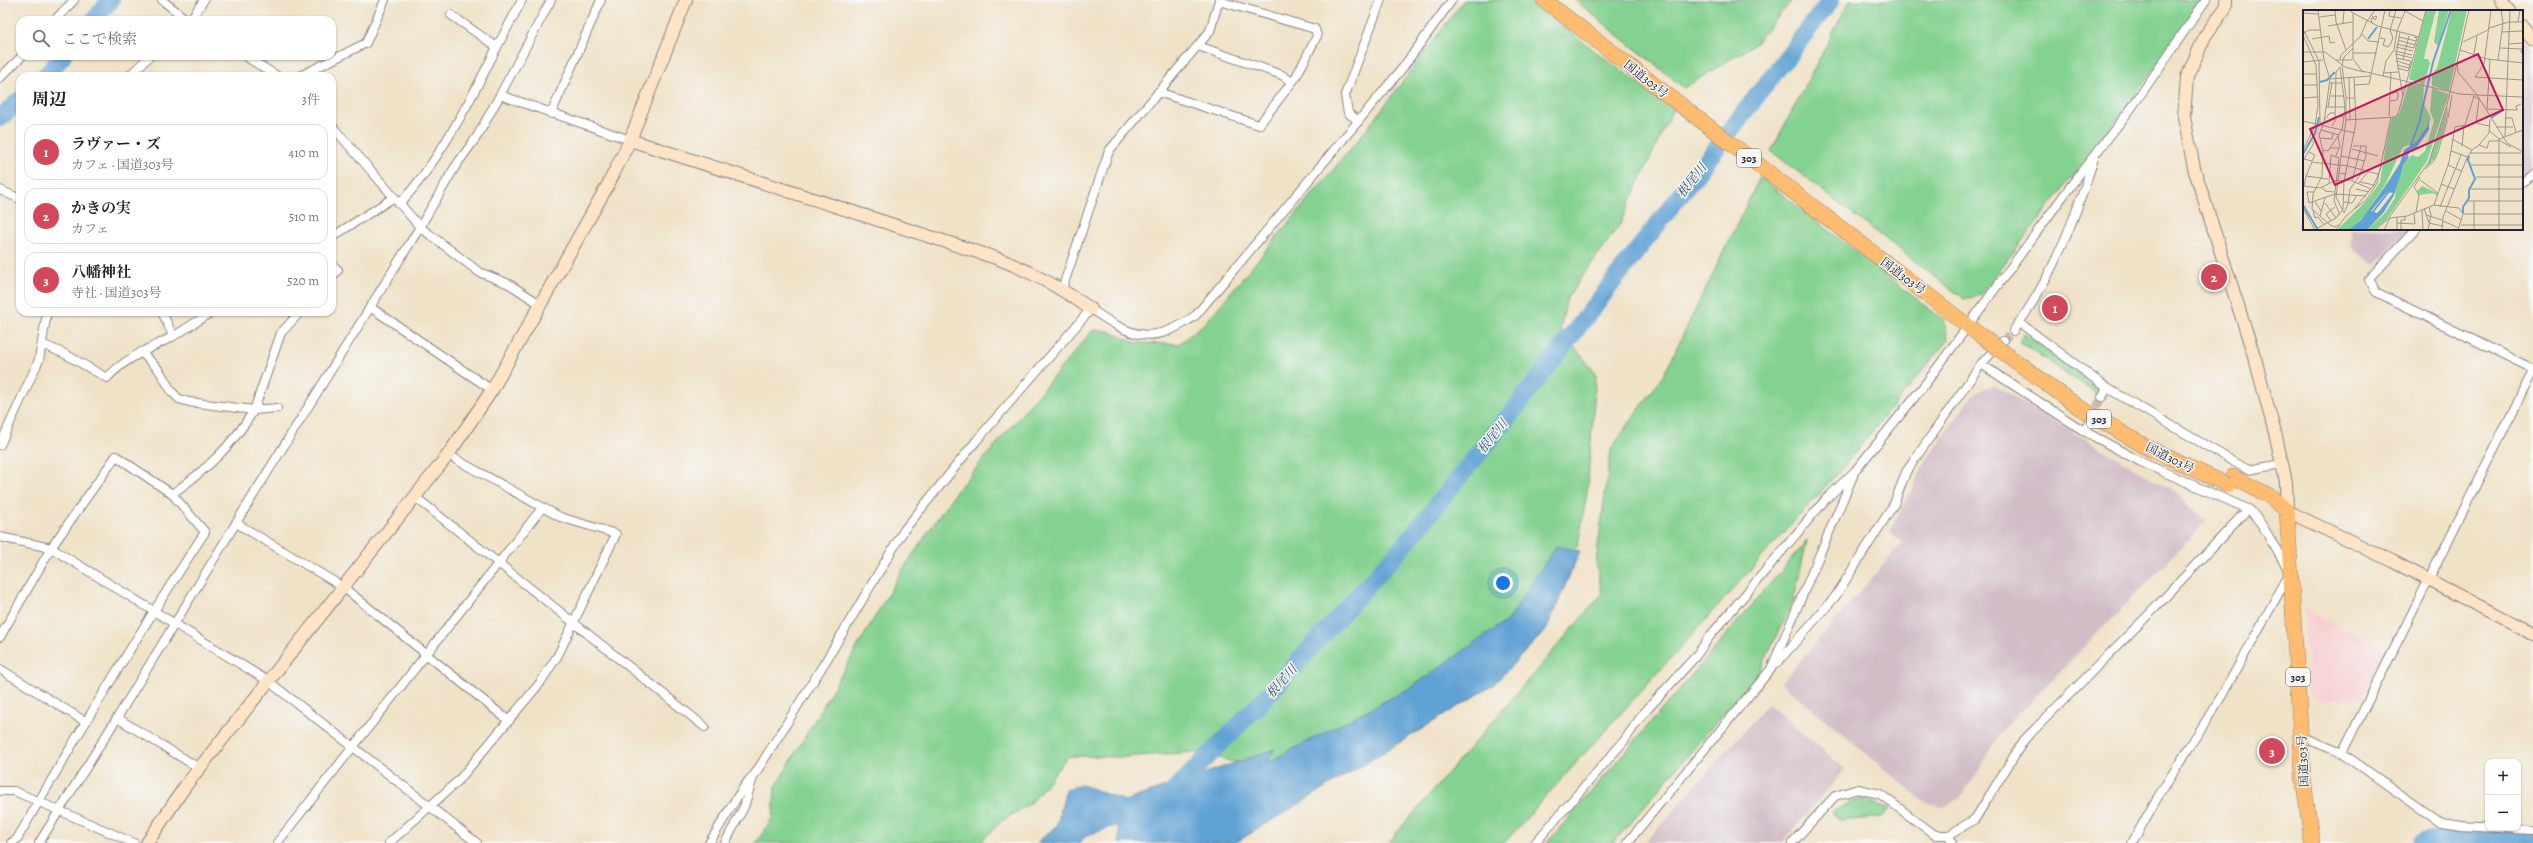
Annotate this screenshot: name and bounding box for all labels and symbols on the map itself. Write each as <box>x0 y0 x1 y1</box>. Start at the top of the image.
inset map <box>2303 10 2523 230</box>
street label: 国道303号 <box>1620 57 1672 101</box>
road number: 303 <box>1737 149 1761 167</box>
water label: 根尾川 <box>1673 158 1711 201</box>
street label: 国道303号 <box>1877 254 1929 298</box>
pin: 2 <box>2201 262 2227 292</box>
pin: 1 <box>2042 293 2068 323</box>
road number: 303 <box>2087 410 2111 428</box>
water label: 根尾川 <box>1474 414 1513 457</box>
street label: 国道303号 <box>2143 439 2197 477</box>
your location <box>1493 573 1513 593</box>
water label: 根尾川 <box>1262 660 1302 702</box>
road number: 303 <box>2286 668 2310 686</box>
street label: 国道303号 <box>2294 734 2312 788</box>
pin: 3 <box>2259 736 2285 766</box>

